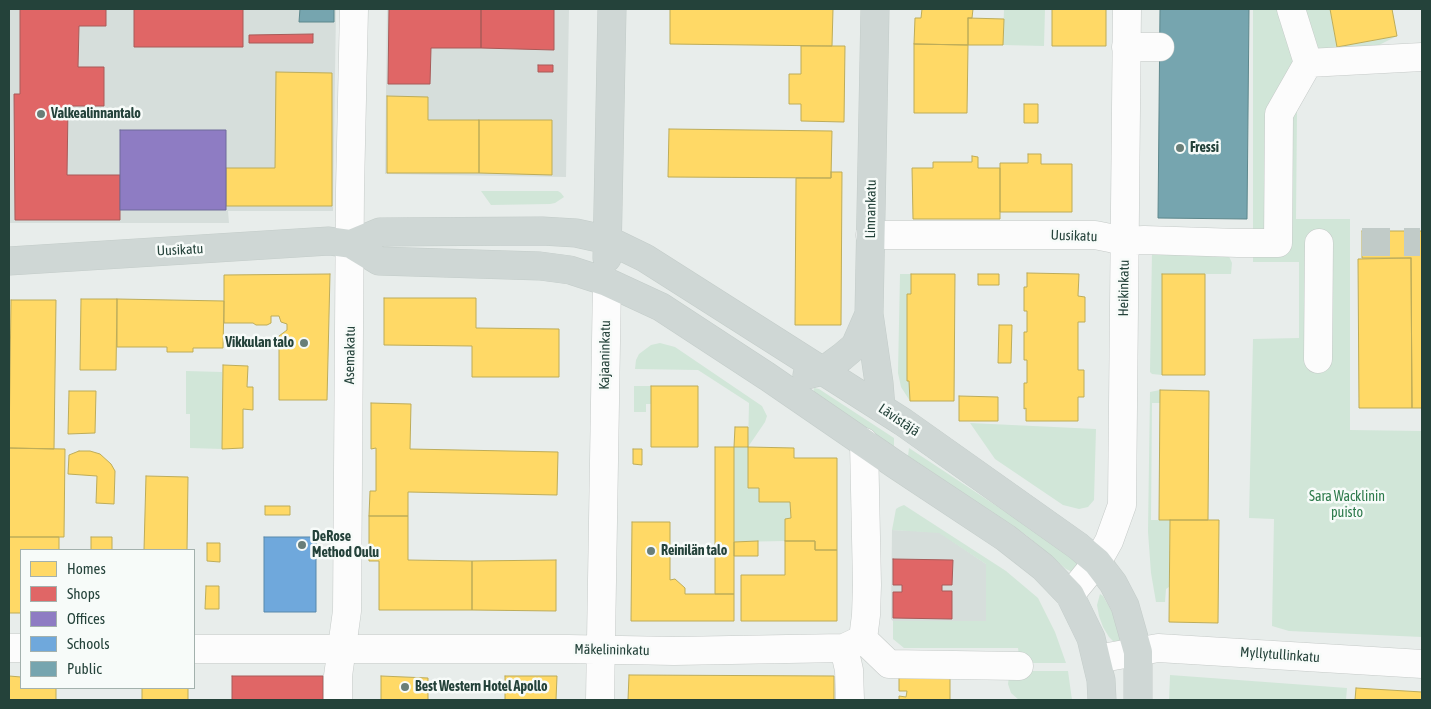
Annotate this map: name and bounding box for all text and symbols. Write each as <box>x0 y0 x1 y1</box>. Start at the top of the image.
place label: Valkealinnantalo <box>51 106 141 122</box>
marker: Valkealinnantalo <box>35 108 47 120</box>
place label: Fressi <box>1190 140 1219 156</box>
marker: Fressi <box>1174 142 1186 154</box>
street label: Linnankatu <box>862 179 880 239</box>
street label: Uusikatu <box>1050 227 1098 245</box>
street label: Uusikatu <box>156 240 204 260</box>
street label: Heikinkatu <box>1115 259 1133 317</box>
street label: Kajaaninkatu <box>596 320 614 390</box>
street label: Asemakatu <box>341 326 359 384</box>
place label: Vikkulan talo <box>225 335 294 351</box>
marker: Vikkulan talo <box>298 337 310 349</box>
street label: Lävistäjä <box>875 400 923 440</box>
park label: Sara Wacklinin puisto <box>1309 489 1385 522</box>
place label: DeRose Method Oulu <box>312 529 379 562</box>
marker: DeRose Method Oulu <box>296 539 308 551</box>
place label: Reinilän talo <box>661 543 727 559</box>
marker: Reinilän talo <box>645 545 657 557</box>
legend <box>20 549 195 689</box>
text: Homes <box>67 560 106 577</box>
text: Shops <box>67 585 100 602</box>
text: Offices <box>67 610 105 627</box>
text: Schools <box>67 635 110 652</box>
street label: Mäkelininkatu <box>574 641 650 659</box>
street label: Myllytullinkatu <box>1240 644 1320 666</box>
text: Public <box>67 660 102 677</box>
place label: Best Western Hotel Apollo <box>415 679 548 695</box>
marker: Best Western Hotel Apollo <box>399 681 411 693</box>

